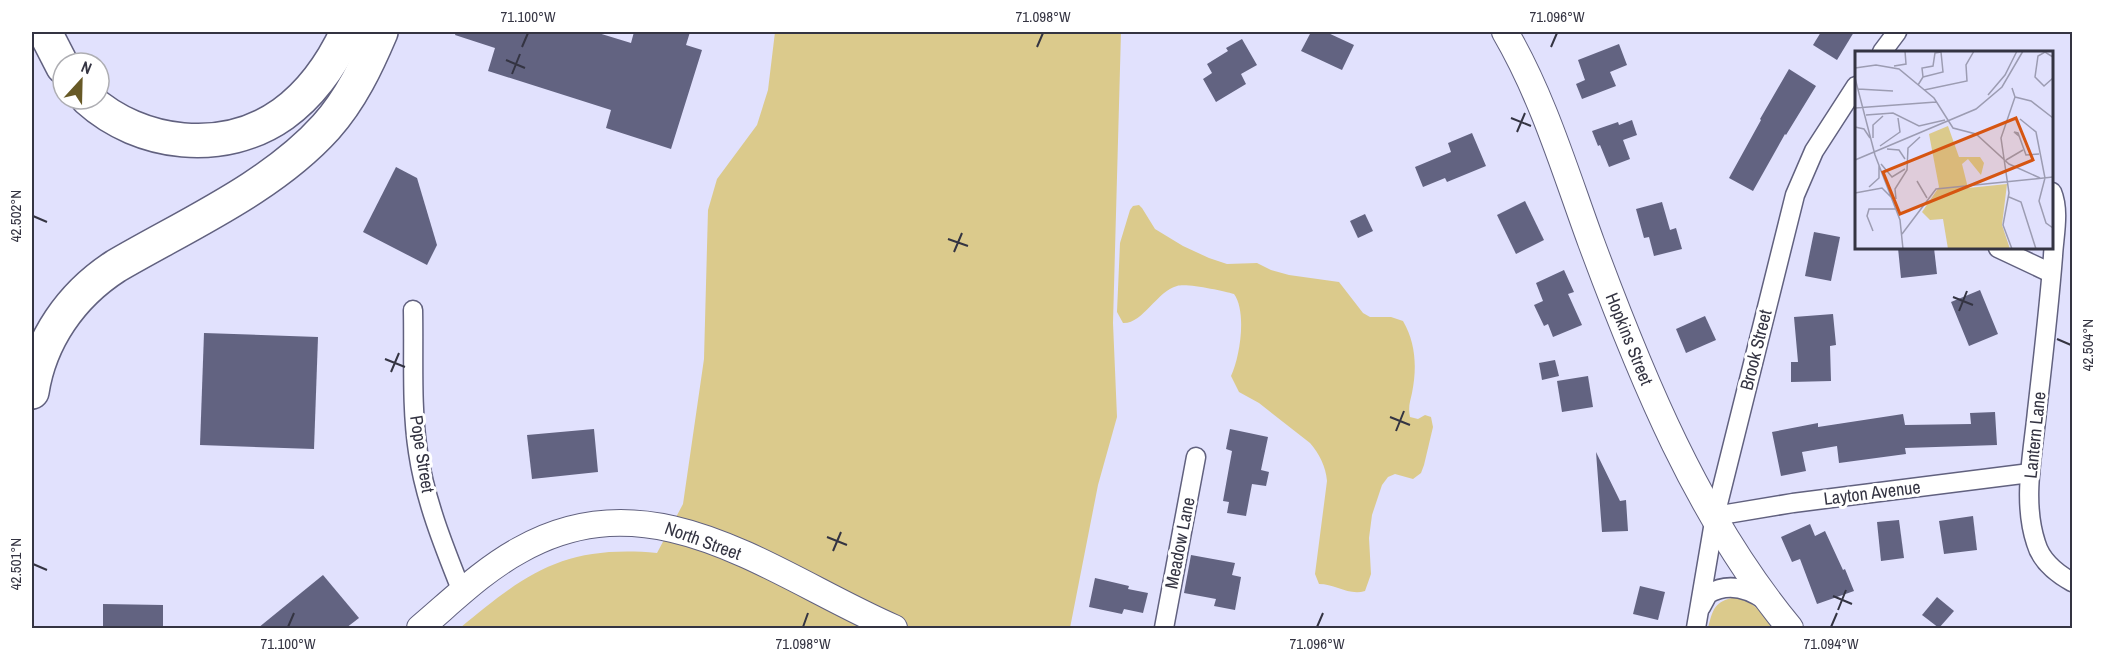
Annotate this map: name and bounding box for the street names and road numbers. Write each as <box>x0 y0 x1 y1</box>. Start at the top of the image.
street label: Hopkins Street <box>1600 289 1659 389</box>
street label: Brook Street <box>1733 307 1778 393</box>
street label: Lantern Lane <box>2018 390 2051 480</box>
street label: Pope Street <box>404 413 441 494</box>
street label: Layton Avenue <box>1822 474 1922 511</box>
street label: Meadow Lane <box>1158 495 1201 591</box>
street label: North Street <box>662 515 745 566</box>

